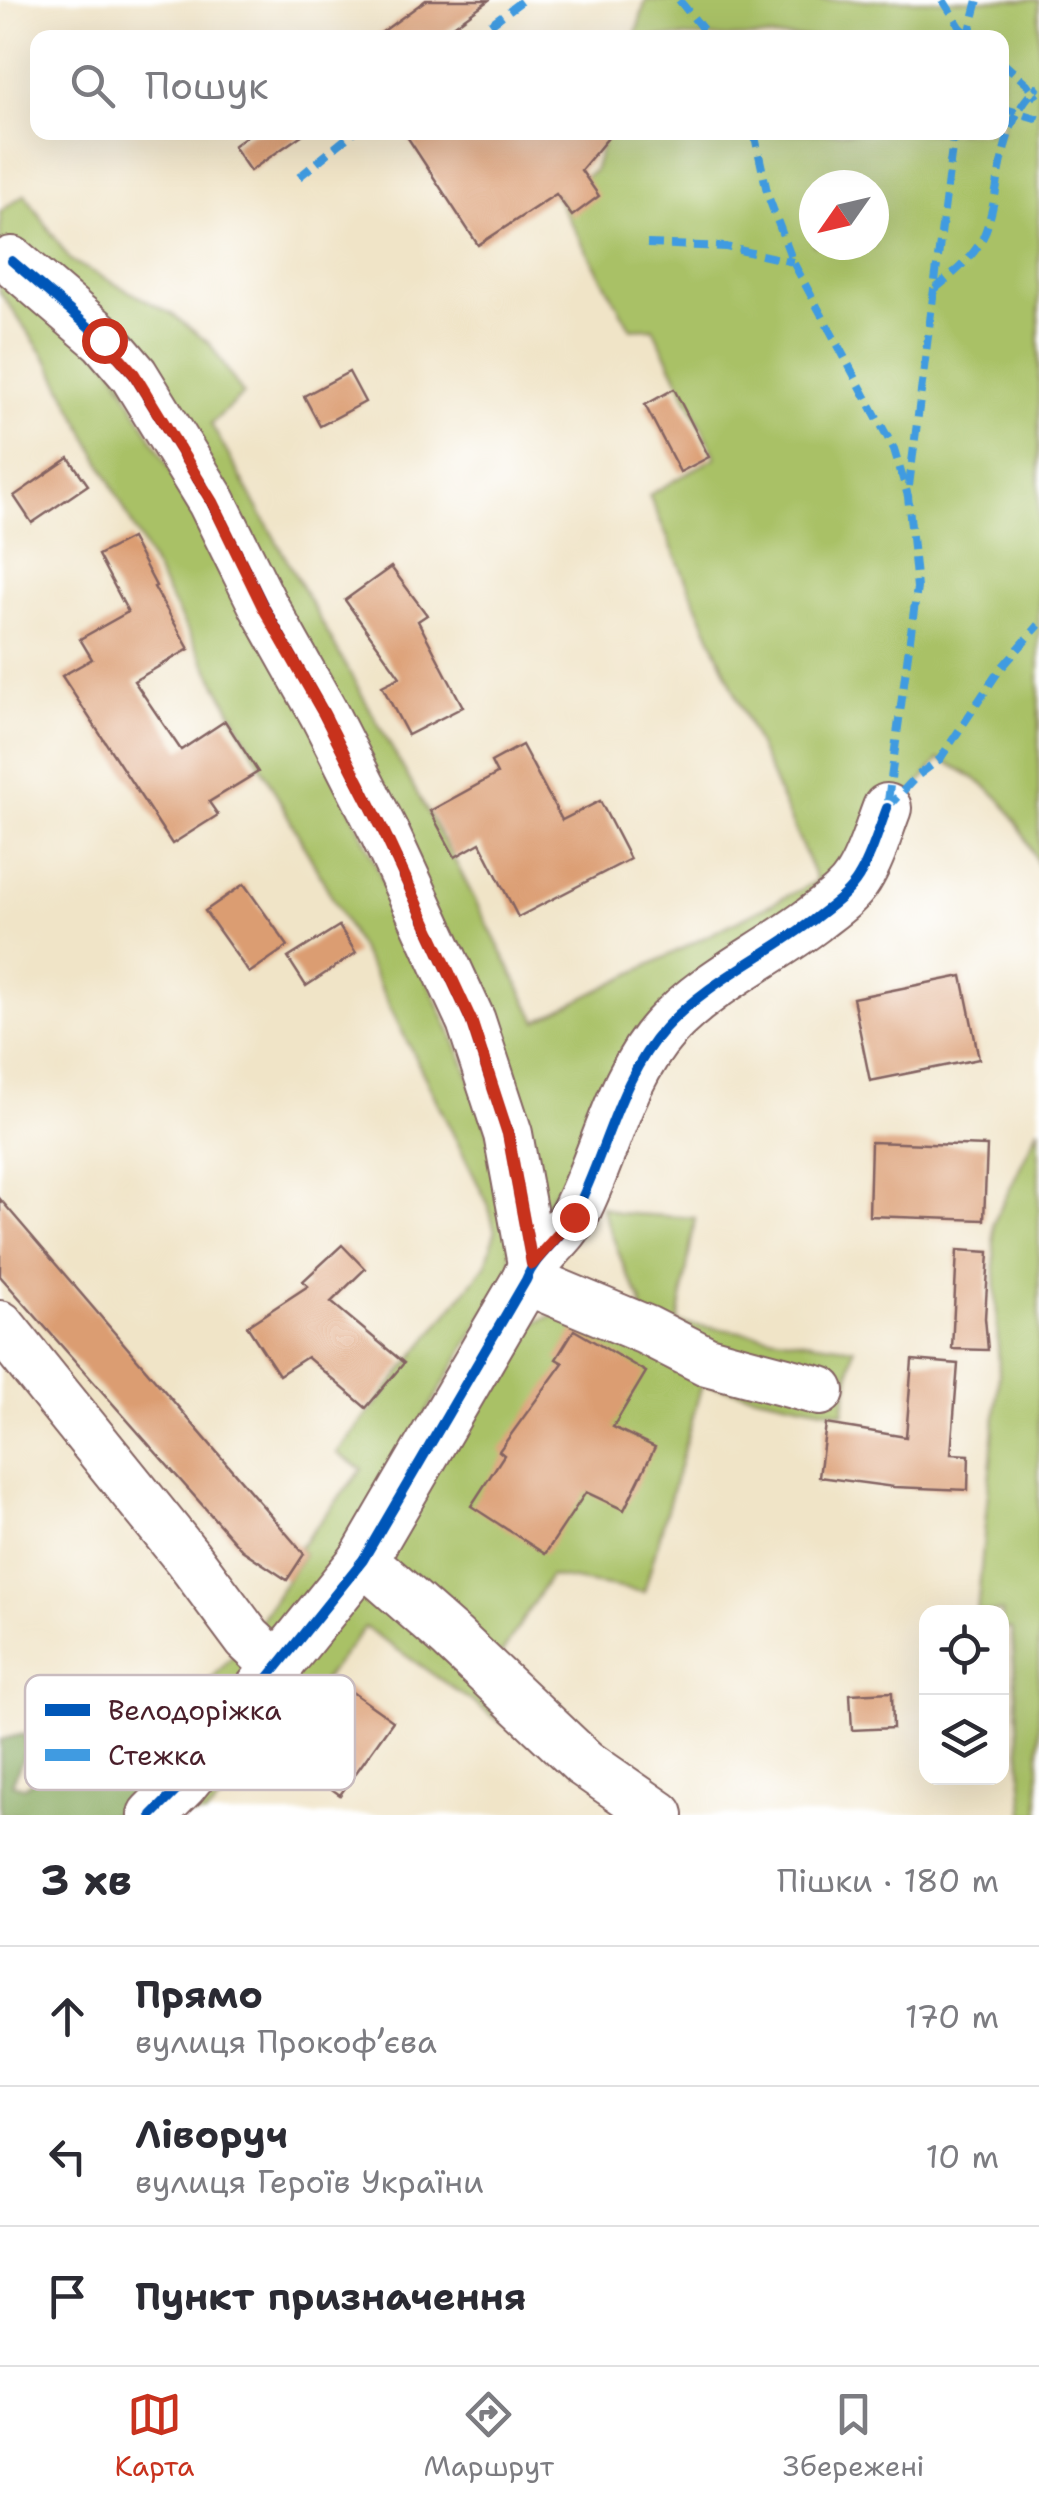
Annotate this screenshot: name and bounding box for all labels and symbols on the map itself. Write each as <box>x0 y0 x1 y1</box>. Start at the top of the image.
north arrow <box>799 170 889 260</box>
route start <box>82 318 128 364</box>
route end <box>552 1195 598 1241</box>
legend <box>25 1675 355 1790</box>
text: Велодоріжка <box>108 1691 282 1729</box>
text: Стежка <box>108 1736 206 1774</box>

